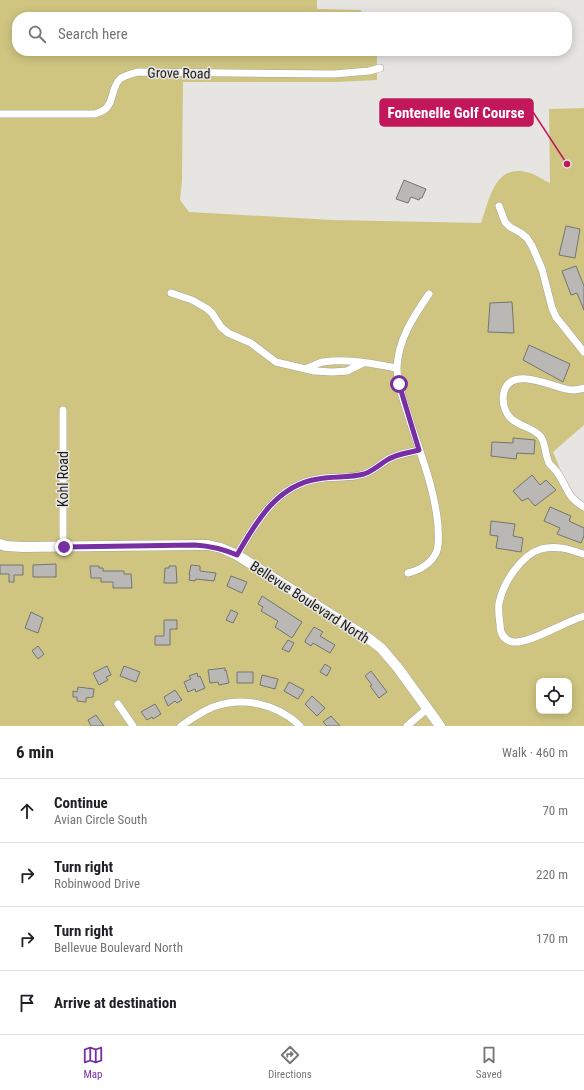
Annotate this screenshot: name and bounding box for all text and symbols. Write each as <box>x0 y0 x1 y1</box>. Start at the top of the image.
search box <box>12 12 572 56</box>
icon: search <box>26 23 48 45</box>
text: Search here <box>58 25 128 43</box>
street label: Grove Road <box>147 64 211 82</box>
callout: Fontenelle Golf Course <box>380 99 533 126</box>
text: Fontenelle Golf Course <box>387 104 525 122</box>
route start <box>390 375 408 393</box>
street label: Kohl Road <box>55 451 71 507</box>
route end <box>55 538 73 556</box>
street label: Bellevue Boulevard North <box>247 557 373 647</box>
map controls <box>536 678 572 714</box>
button: locate <box>536 678 572 714</box>
text: 6 min <box>16 742 54 762</box>
text: Walk · 460 m <box>502 745 568 760</box>
text: Continue <box>54 794 108 812</box>
icon: ahead <box>16 800 38 822</box>
text: 70 m <box>542 803 568 818</box>
text: Avian Circle South <box>54 812 147 827</box>
text: Turn right <box>54 858 113 876</box>
icon: right <box>16 864 38 886</box>
text: 220 m <box>536 867 568 882</box>
text: Robinwood Drive <box>54 876 140 891</box>
text: Turn right <box>54 922 113 940</box>
icon: right <box>16 928 38 950</box>
text: 170 m <box>536 931 568 946</box>
text: Bellevue Boulevard North <box>54 940 183 955</box>
icon: arrive <box>16 992 38 1014</box>
text: Arrive at destination <box>54 994 177 1012</box>
tab: Map <box>82 1044 104 1081</box>
tab: Directions <box>268 1044 312 1081</box>
tab: Saved <box>476 1044 502 1081</box>

